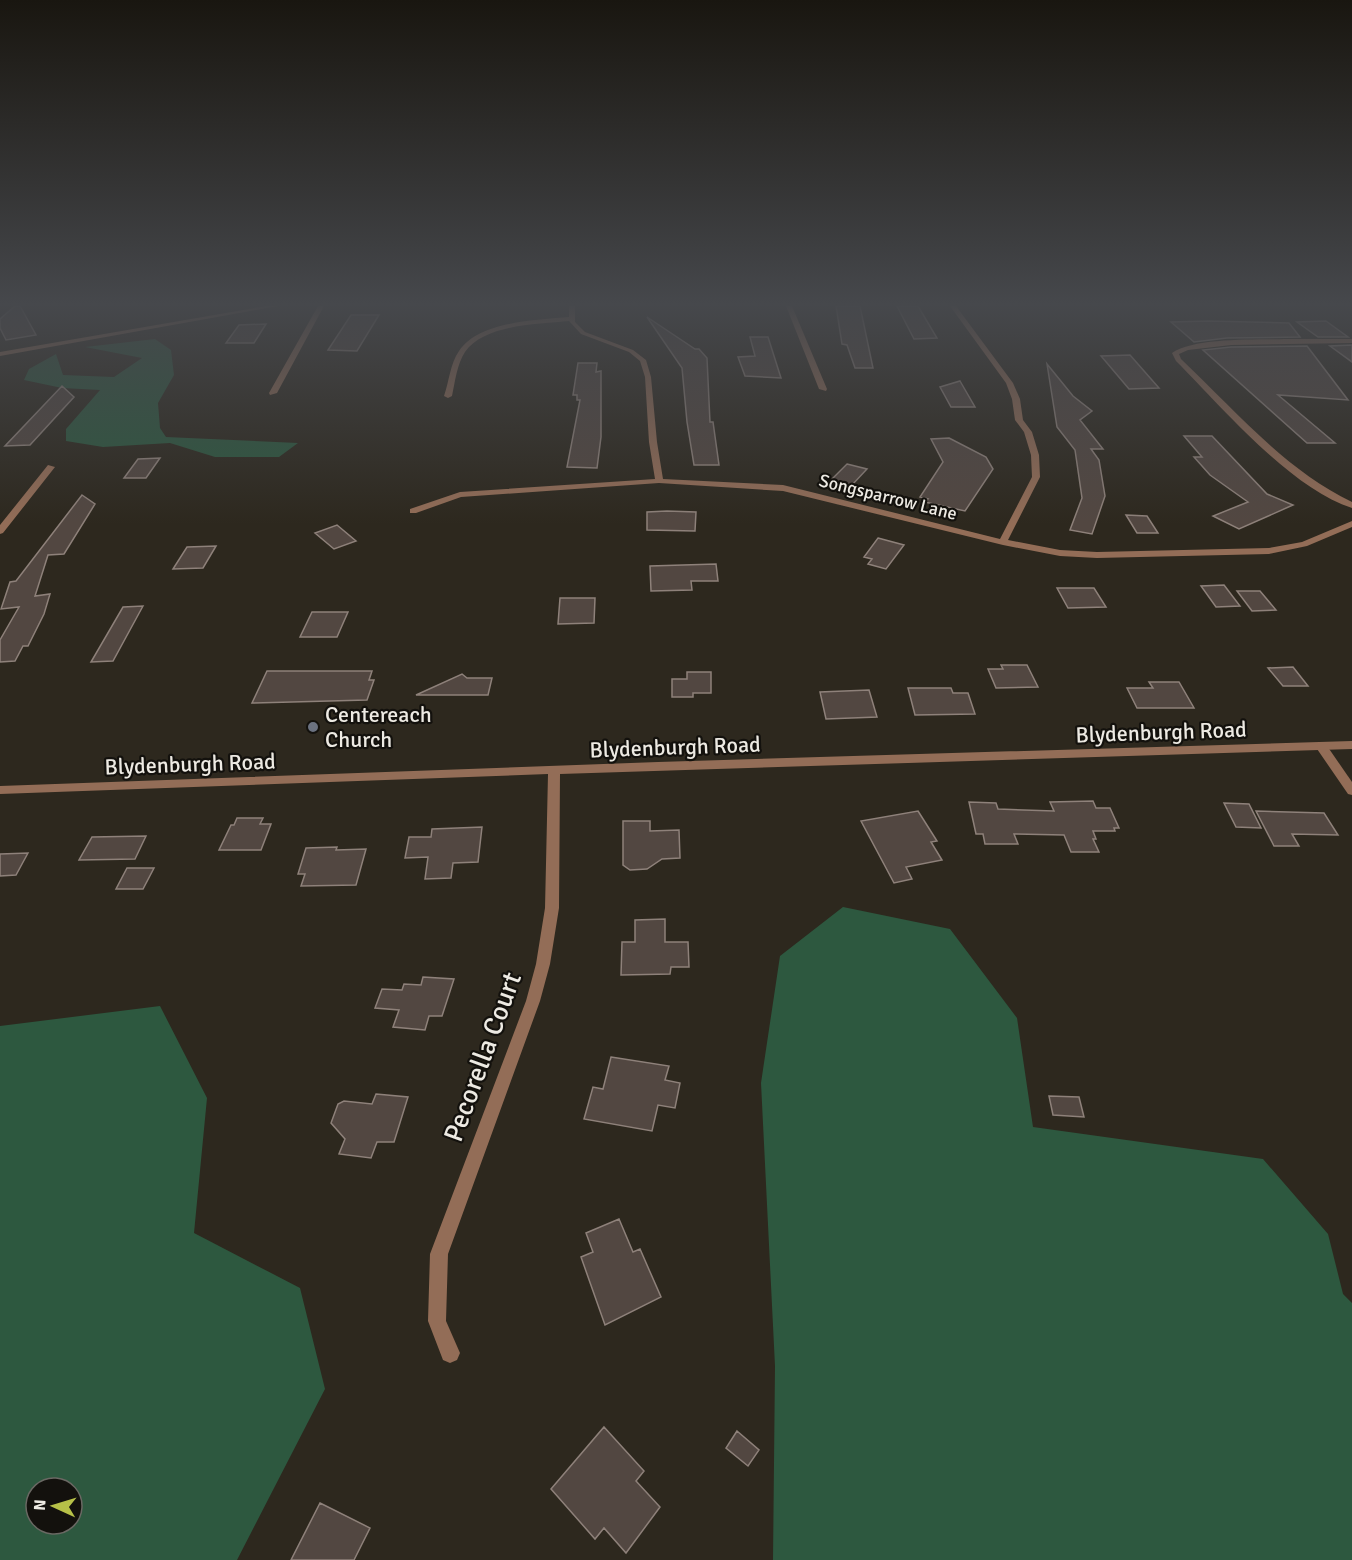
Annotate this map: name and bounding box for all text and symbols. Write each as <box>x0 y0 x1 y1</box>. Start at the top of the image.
street label: Songsparrow Lane <box>817 469 959 525</box>
place label: Centereach Church <box>325 701 432 753</box>
street label: Blydenburgh Road <box>1075 716 1247 748</box>
marker: Centereach Church <box>306 720 320 734</box>
street label: Blydenburgh Road <box>589 731 761 763</box>
street label: Blydenburgh Road <box>104 748 276 780</box>
street label: Pecorella Court <box>437 968 529 1146</box>
north arrow <box>24 1476 84 1536</box>
text: N <box>30 1499 50 1511</box>

